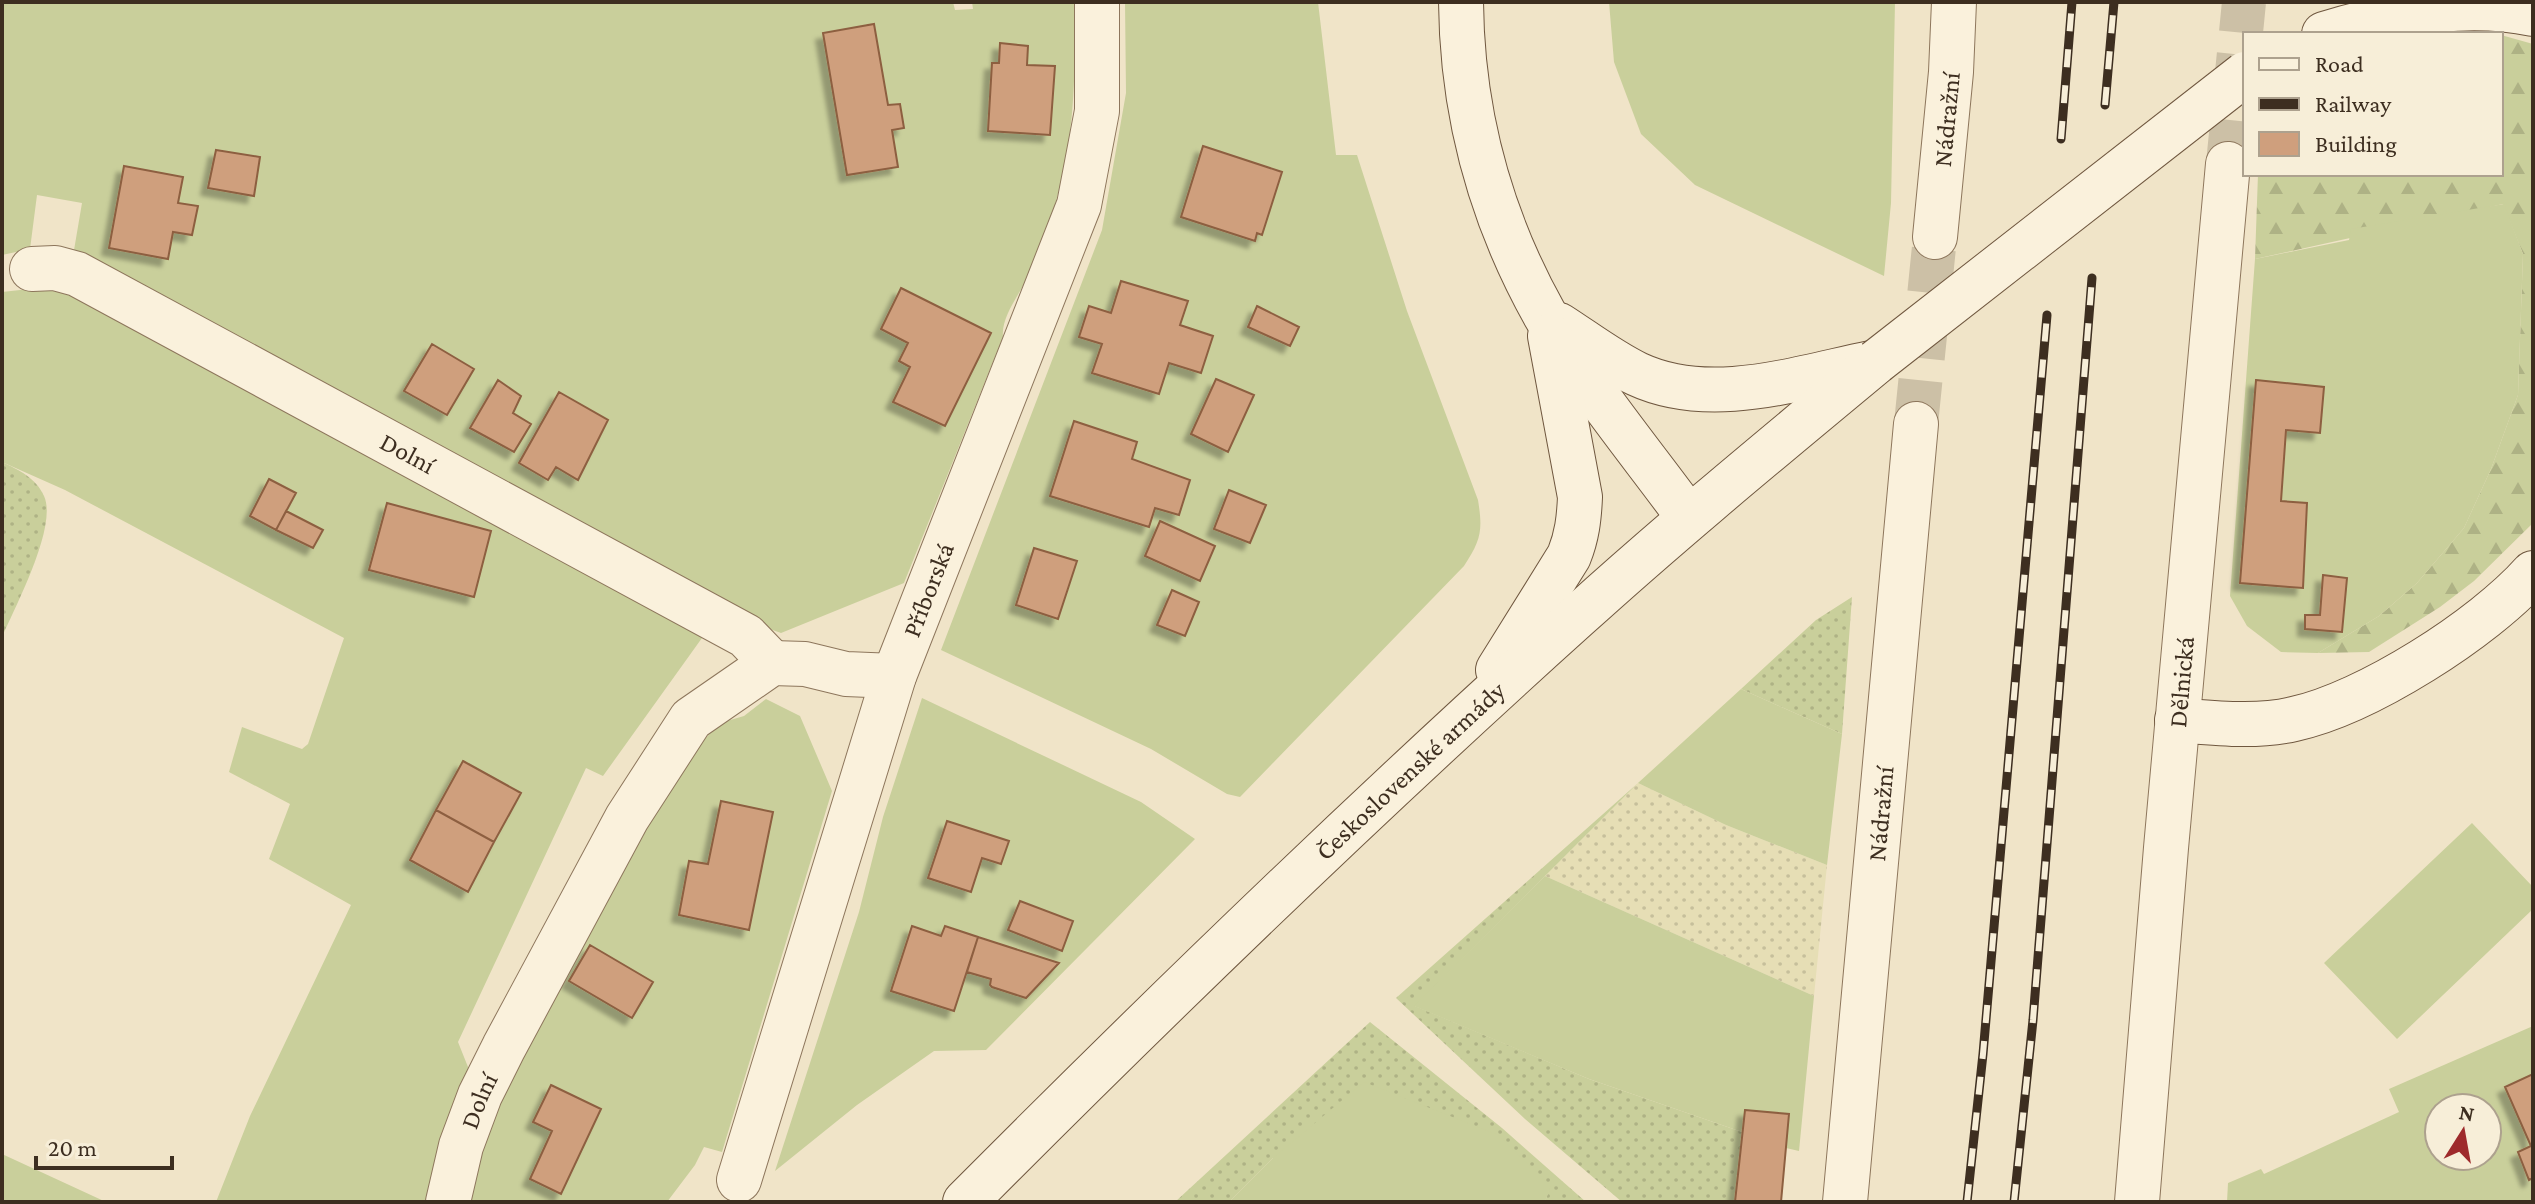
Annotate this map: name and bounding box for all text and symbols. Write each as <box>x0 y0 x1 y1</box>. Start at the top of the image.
legend <box>2243 32 2503 176</box>
text: Road <box>2315 50 2364 77</box>
street label: Nádražní <box>1927 70 1966 168</box>
text: Railway <box>2315 90 2392 117</box>
text: Building <box>2315 130 2397 157</box>
street label: Dolní <box>376 427 441 480</box>
street label: Příborská <box>896 538 959 641</box>
street label: Dělnická <box>2162 635 2200 729</box>
street label: Československé armády <box>1310 675 1511 866</box>
street label: Nádražní <box>1862 764 1899 862</box>
street label: Dolní <box>454 1067 504 1133</box>
north arrow <box>2423 1092 2503 1172</box>
text: N <box>2457 1099 2476 1127</box>
scale bar <box>36 1120 172 1170</box>
text: 20 m <box>48 1134 97 1161</box>

